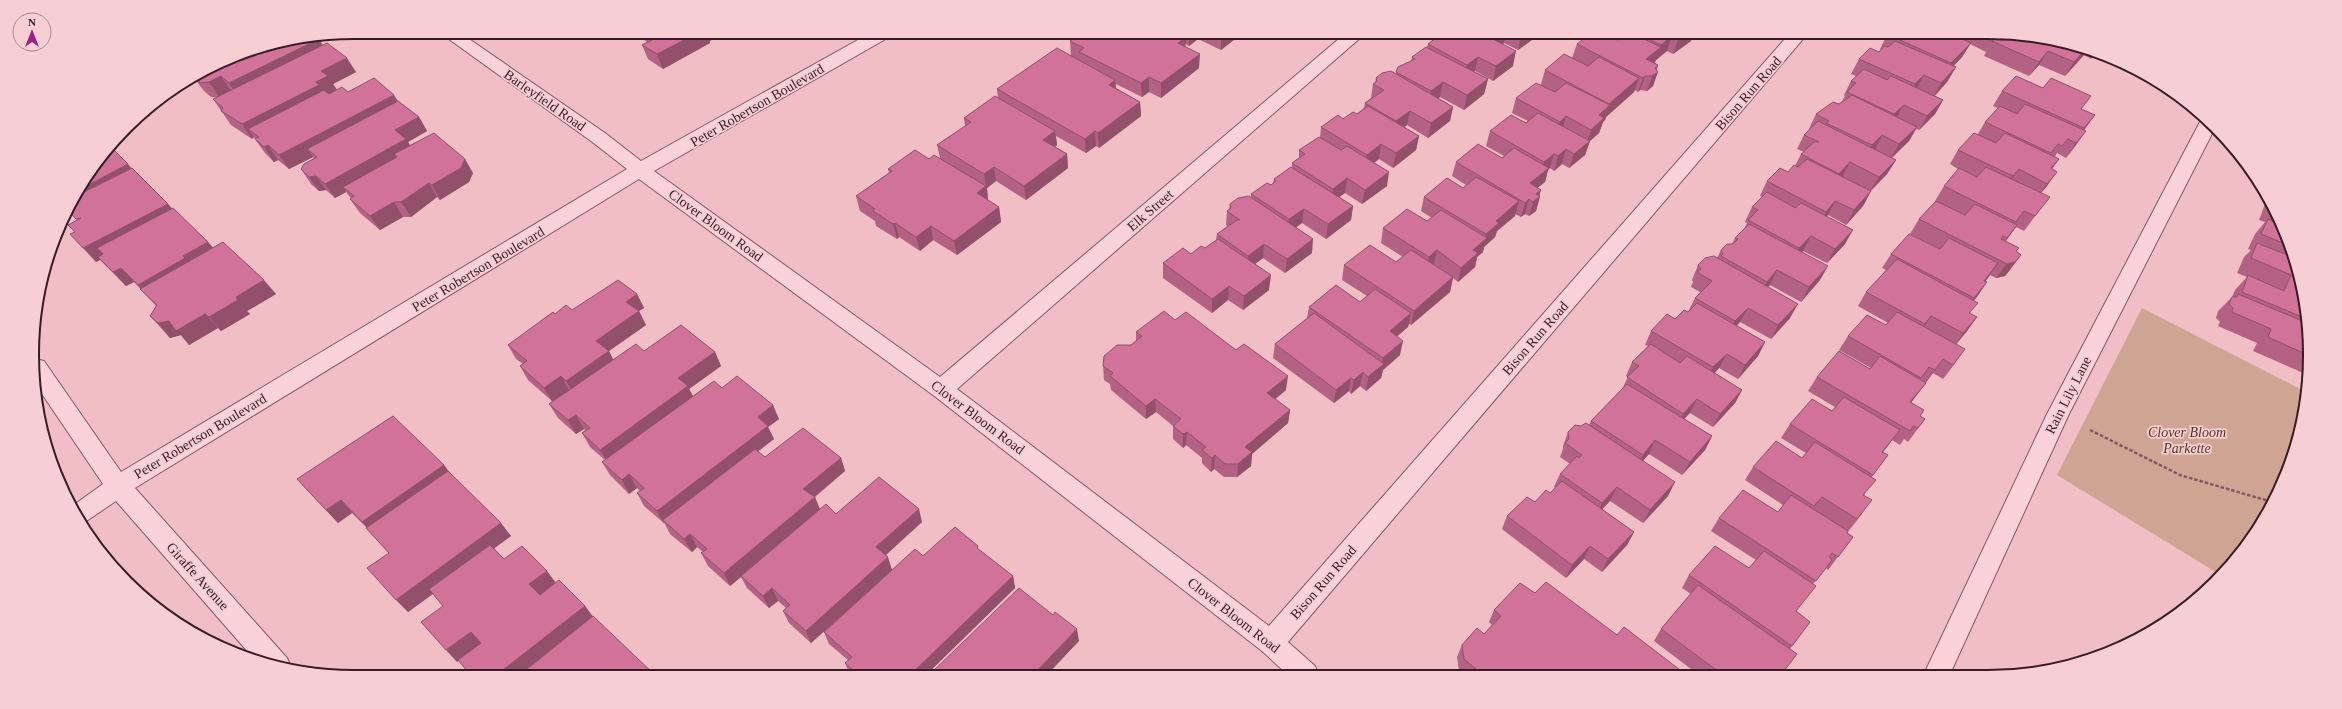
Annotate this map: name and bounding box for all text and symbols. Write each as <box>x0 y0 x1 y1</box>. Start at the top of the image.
north arrow <box>12 12 52 52</box>
text: N <box>28 16 36 28</box>
street label: Bison Run Road <box>1712 53 1784 133</box>
street label: Peter Robertson Boulevard <box>688 61 827 150</box>
street label: Barleyfield Road <box>501 67 588 134</box>
street label: Clover Bloom Road <box>666 186 766 265</box>
street label: Elk Street <box>1124 186 1176 234</box>
street label: Peter Robertson Boulevard <box>409 224 547 315</box>
street label: Bison Run Road <box>1499 298 1571 378</box>
street label: Rain Lily Lane <box>2043 354 2094 436</box>
street label: Clover Bloom Road <box>928 377 1027 457</box>
street label: Peter Robertson Boulevard <box>131 391 269 482</box>
park label: Clover Bloom Parkette <box>2148 425 2226 456</box>
street label: Giraffe Avenue <box>163 540 232 613</box>
street label: Bison Run Road <box>1287 542 1359 622</box>
street label: Clover Bloom Road <box>1185 575 1283 656</box>

